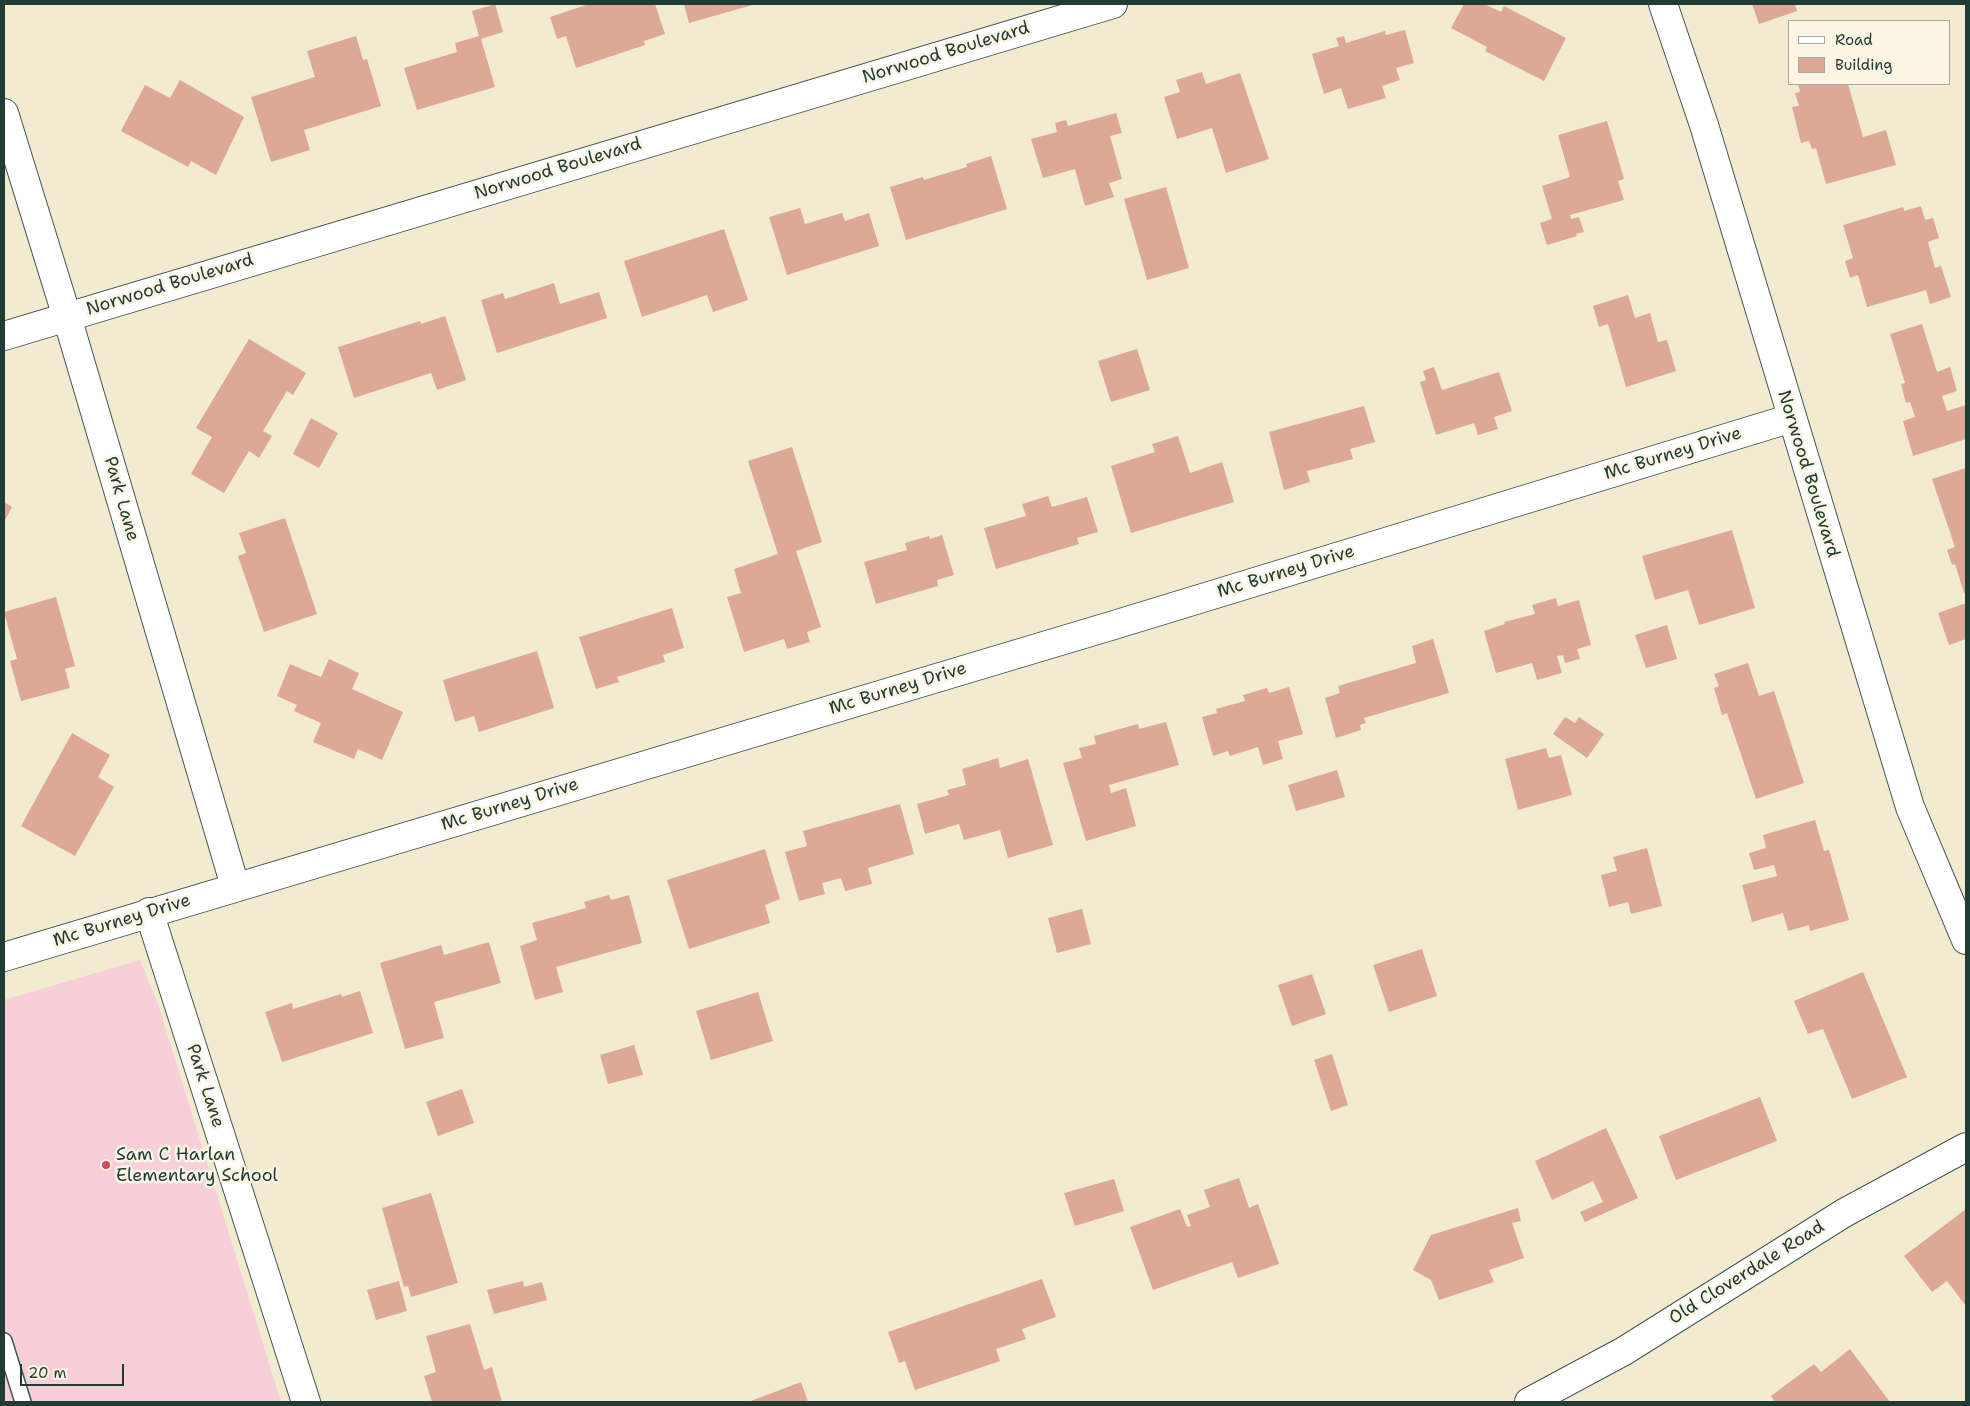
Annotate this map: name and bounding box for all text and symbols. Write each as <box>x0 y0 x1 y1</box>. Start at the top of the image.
street label: Norwood Boulevard <box>860 17 1032 89</box>
legend <box>1788 20 1950 85</box>
text: Road <box>1835 30 1873 50</box>
text: Building <box>1835 55 1892 75</box>
street label: Norwood Boulevard <box>472 133 644 205</box>
street label: Norwood Boulevard <box>84 249 256 321</box>
street label: Norwood Boulevard <box>1772 388 1844 560</box>
street label: Mc Burney Drive <box>1602 423 1744 485</box>
street label: Park Lane <box>99 454 143 544</box>
street label: Mc Burney Drive <box>1215 541 1357 603</box>
street label: Mc Burney Drive <box>827 658 969 720</box>
street label: Mc Burney Drive <box>439 774 581 836</box>
street label: Mc Burney Drive <box>51 890 193 952</box>
street label: Park Lane <box>181 1041 229 1131</box>
place label: Sam C Harlan Elementary School <box>116 1144 278 1186</box>
marker: Sam C Harlan Elementary School <box>100 1159 112 1171</box>
street label: Old Cloverdale Road <box>1665 1216 1829 1330</box>
scale bar <box>22 1354 126 1386</box>
text: 20 m <box>28 1363 67 1383</box>

